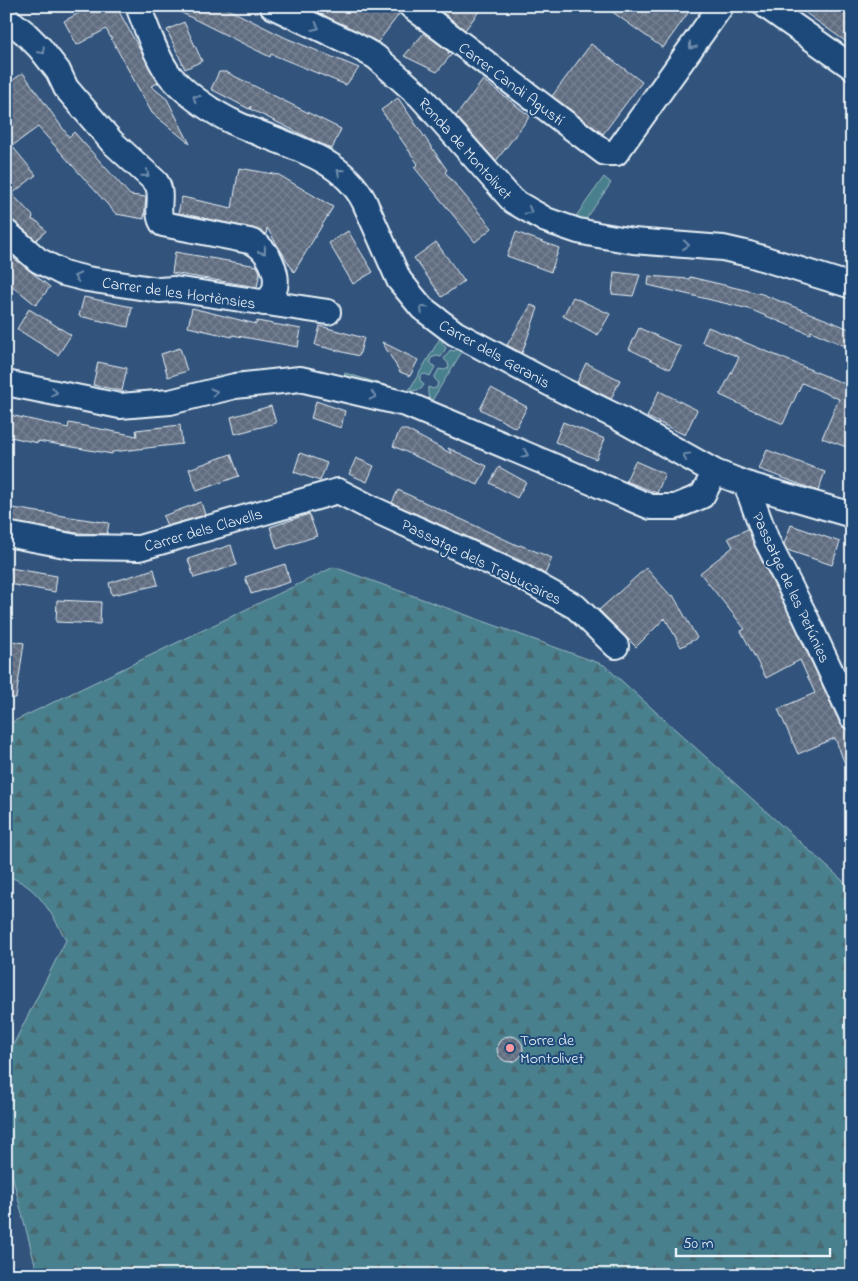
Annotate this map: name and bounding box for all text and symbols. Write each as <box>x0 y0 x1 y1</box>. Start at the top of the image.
one-way arrow <box>311 21 320 31</box>
street label: Carrer Candi Agustí <box>453 37 569 133</box>
one-way arrow <box>689 40 698 50</box>
one-way arrow <box>36 45 45 54</box>
street label: Ronda de Montolivet <box>412 93 518 206</box>
one-way arrow <box>192 95 202 104</box>
one-way arrow <box>141 168 150 177</box>
one-way arrow <box>336 169 345 178</box>
one-way arrow <box>524 204 533 214</box>
one-way arrow <box>683 239 691 250</box>
one-way arrow <box>257 245 265 254</box>
street label: Carrer de les Hortènsies <box>100 271 257 317</box>
one-way arrow <box>73 272 82 283</box>
one-way arrow <box>420 306 429 315</box>
street label: Carrer dels Geranis <box>434 314 554 395</box>
one-way arrow <box>50 386 59 397</box>
one-way arrow <box>209 387 217 397</box>
one-way arrow <box>369 390 378 401</box>
one-way arrow <box>520 449 528 459</box>
one-way arrow <box>683 452 692 462</box>
street label: Carrer dels Clavells <box>142 503 265 559</box>
street label: Passatge de les Petúnies <box>745 509 836 667</box>
street label: Passatge dels Trabucaires <box>397 513 565 612</box>
place label: Torre de Montolivet <box>520 1029 585 1071</box>
marker: Torre de Montolivet <box>504 1042 516 1054</box>
scale bar <box>676 1226 829 1258</box>
text: 50 m <box>683 1233 714 1255</box>

